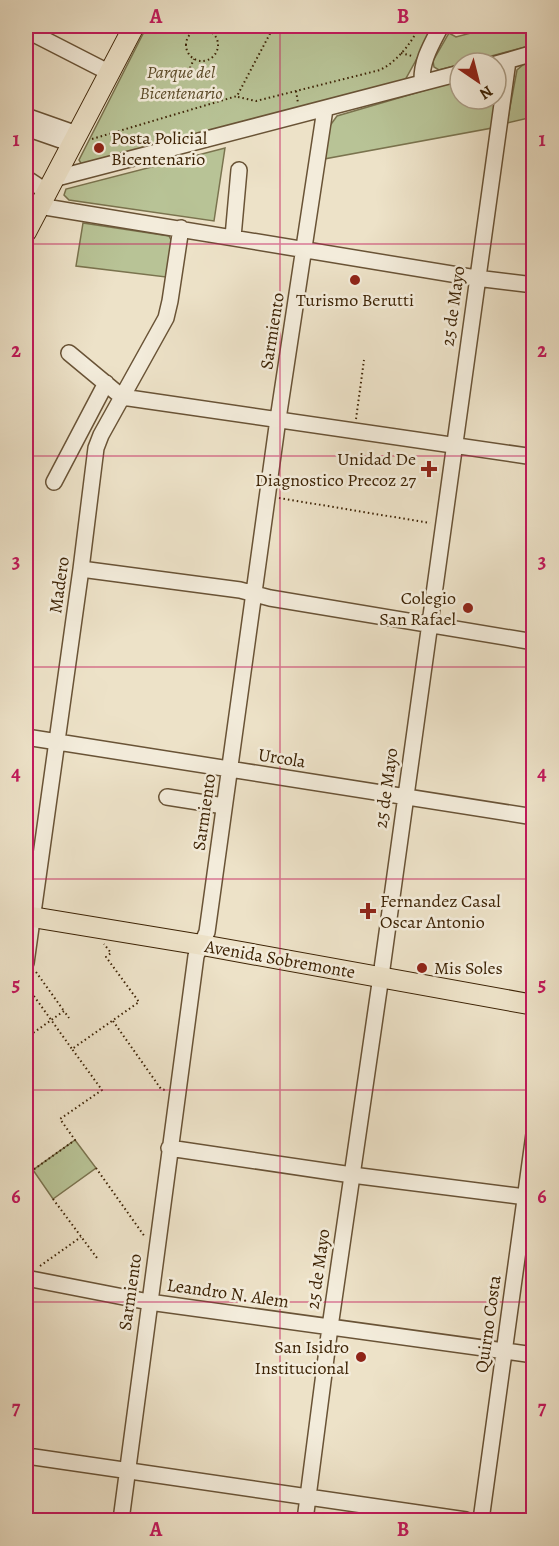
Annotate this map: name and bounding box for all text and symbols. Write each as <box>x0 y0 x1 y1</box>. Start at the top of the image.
text: A <box>149 3 163 30</box>
text: B <box>397 3 409 30</box>
north arrow <box>448 51 508 111</box>
park label: Parque del Bicentenario <box>139 60 223 105</box>
text: N <box>475 80 497 105</box>
text: 1 <box>12 126 20 153</box>
place label: Posta Policial Bicentenario <box>111 126 208 171</box>
text: 1 <box>538 126 546 153</box>
marker: Posta Policial Bicentenario <box>92 141 106 155</box>
street label: 25 de Mayo <box>435 264 471 348</box>
marker: Turismo Berutti <box>348 273 362 287</box>
place label: Turismo Berutti <box>296 288 414 312</box>
street label: Sarmiento <box>254 291 290 371</box>
text: 2 <box>11 337 21 364</box>
text: 2 <box>537 337 547 364</box>
place label: Unidad De Diagnostico Precoz 27 <box>255 447 416 492</box>
marker: Unidad De Diagnostico Precoz 27 <box>420 460 438 478</box>
text: 3 <box>12 548 20 575</box>
text: 3 <box>538 548 546 575</box>
street label: Madero <box>43 555 75 615</box>
place label: Colegio San Rafael <box>379 586 457 631</box>
marker: Colegio San Rafael <box>461 601 475 615</box>
street label: Urcola <box>257 742 308 774</box>
street label: 25 de Mayo <box>368 746 404 830</box>
text: 4 <box>11 760 21 787</box>
text: 4 <box>537 760 547 787</box>
street label: Sarmiento <box>187 772 221 852</box>
place label: Fernandez Casal Oscar Antonio <box>380 889 501 934</box>
marker: Fernandez Casal Oscar Antonio <box>361 904 375 918</box>
street label: Avenida Sobremonte <box>202 934 357 984</box>
place label: Mis Soles <box>434 956 503 980</box>
marker: Mis Soles <box>415 961 429 975</box>
text: 5 <box>12 971 20 998</box>
text: 5 <box>538 971 546 998</box>
text: 6 <box>11 1183 21 1210</box>
text: 6 <box>537 1183 547 1210</box>
street label: 25 de Mayo <box>300 1227 336 1311</box>
street label: Sarmiento <box>113 1252 147 1332</box>
street label: Leandro N. Alem <box>165 1273 291 1313</box>
street label: Quirno Costa <box>469 1273 507 1374</box>
place label: San Isidro Institucional <box>255 1335 350 1380</box>
marker: San Isidro Institucional <box>354 1350 368 1364</box>
text: 7 <box>12 1394 21 1421</box>
text: 7 <box>538 1394 547 1421</box>
text: A <box>149 1516 163 1543</box>
text: B <box>397 1516 409 1543</box>

